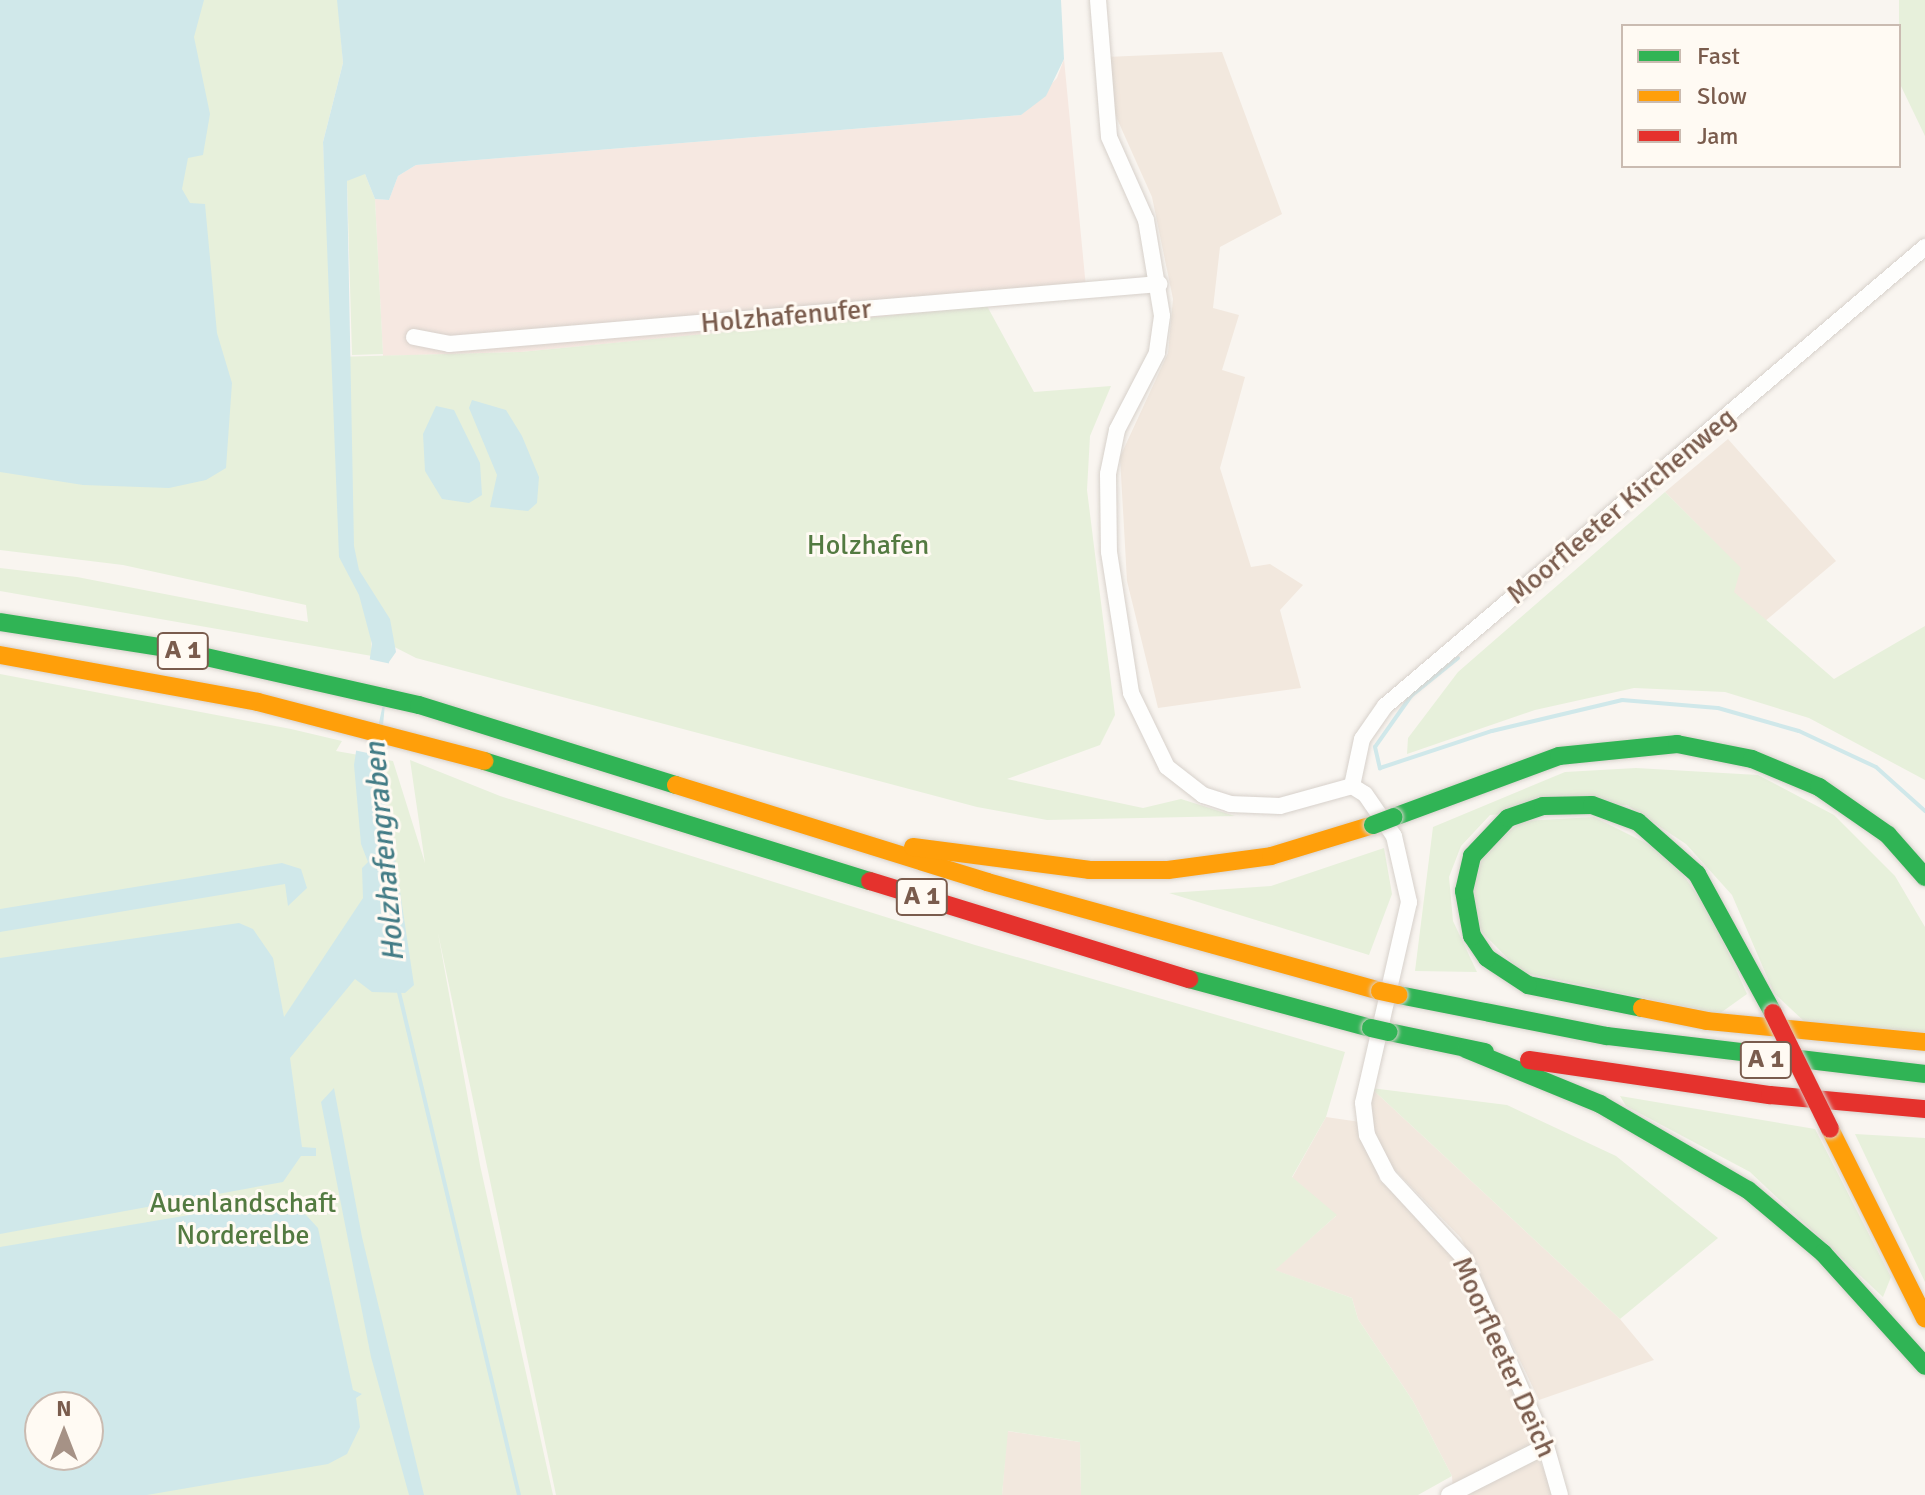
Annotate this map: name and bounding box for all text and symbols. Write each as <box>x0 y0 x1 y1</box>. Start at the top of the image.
legend <box>1621 24 1901 168</box>
text: Fast <box>1697 41 1740 71</box>
text: Slow <box>1697 81 1747 111</box>
text: Jam <box>1697 121 1738 151</box>
street label: Holzhafenufer <box>699 292 873 340</box>
street label: Moorfleeter Kirchenweg <box>1500 401 1742 611</box>
park label: Holzhafen <box>807 528 929 562</box>
road number: A 1 <box>155 629 211 673</box>
water label: Holzhafengraben <box>357 741 413 963</box>
road number: A 1 <box>894 875 950 919</box>
road number: A 1 <box>1738 1038 1794 1082</box>
park label: Auenlandschaft Norderelbe <box>149 1186 337 1252</box>
street label: Moorfleeter Deich <box>1445 1251 1563 1463</box>
north arrow <box>24 1391 104 1471</box>
text: N <box>56 1395 72 1422</box>

